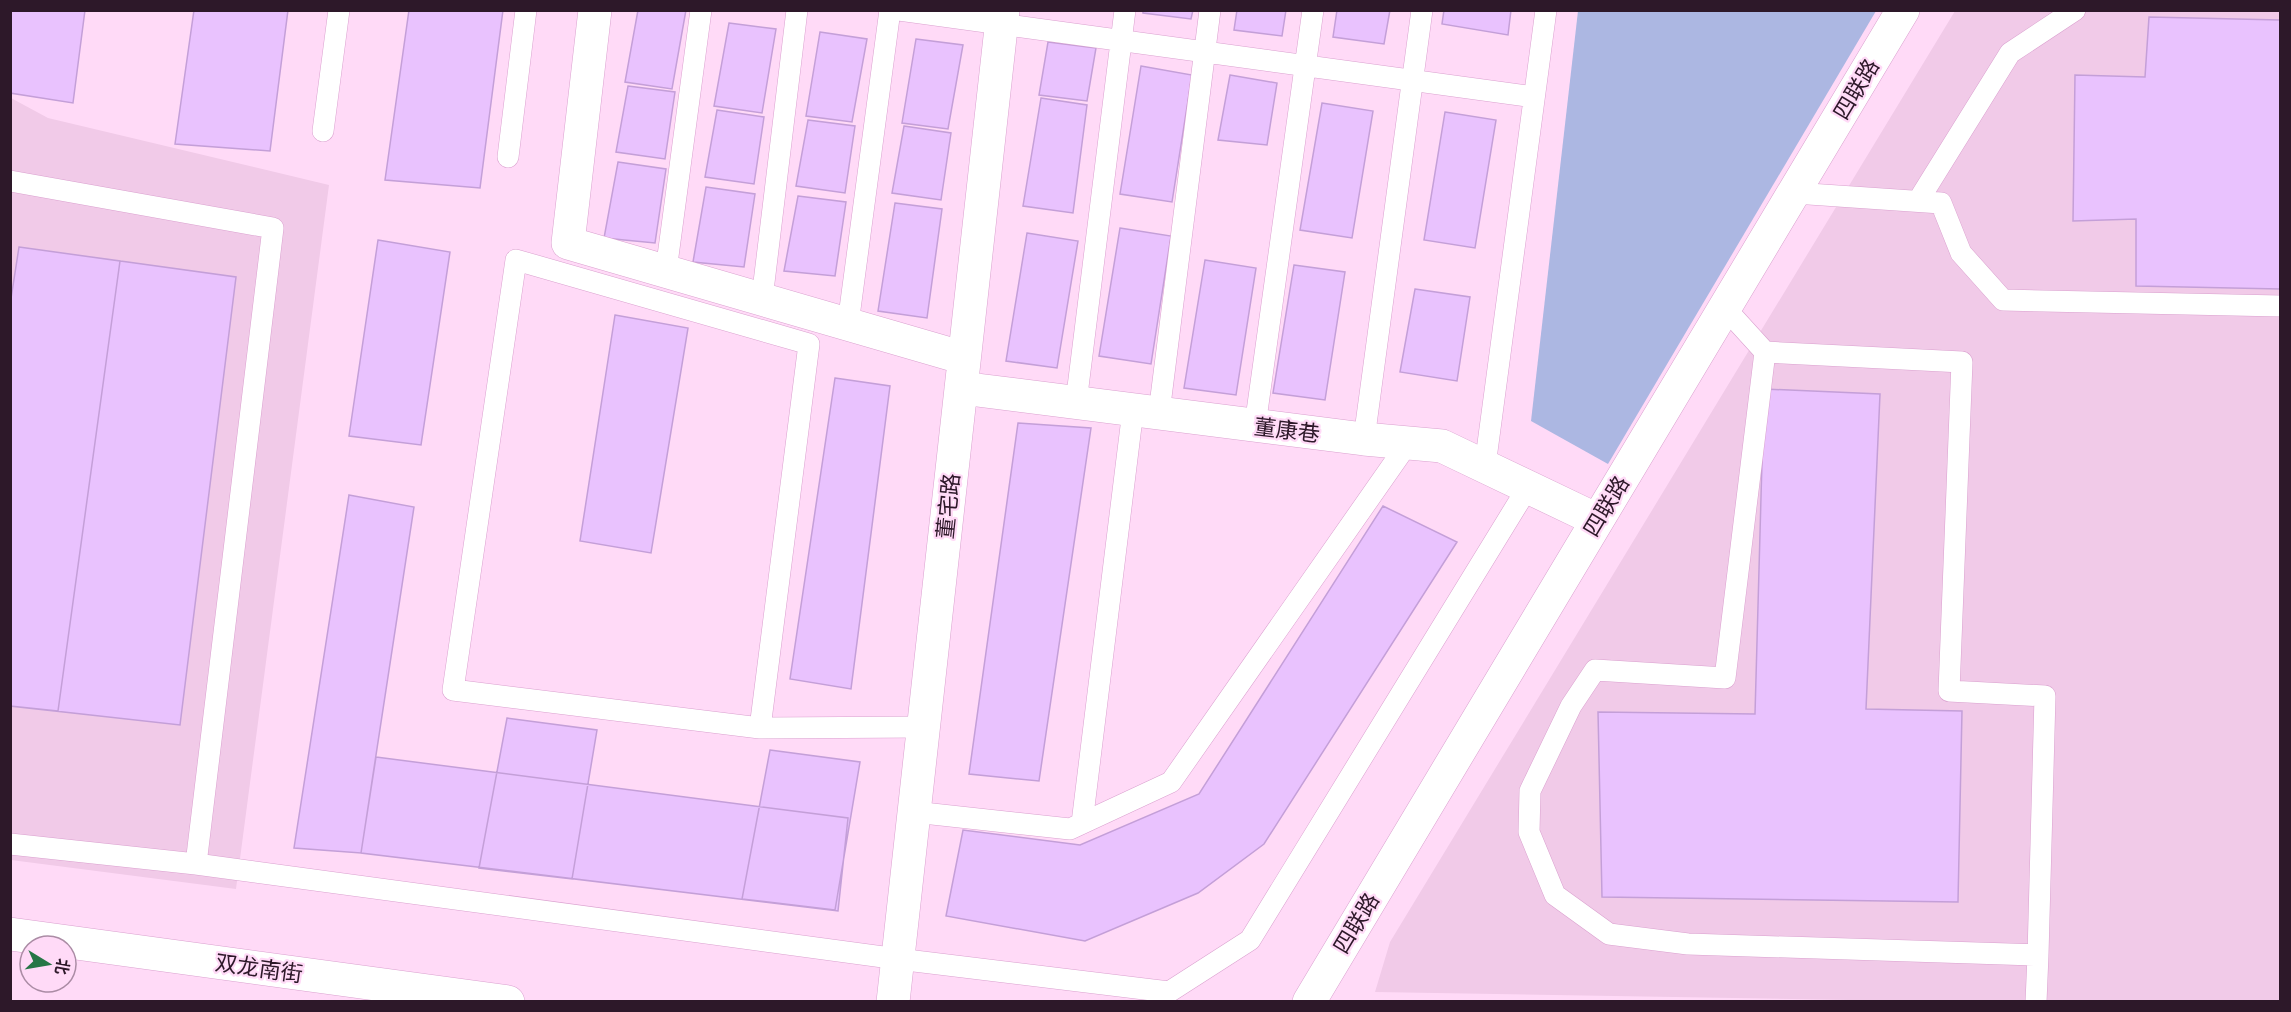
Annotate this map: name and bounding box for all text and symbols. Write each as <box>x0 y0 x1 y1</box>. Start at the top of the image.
street label: 四联路 <box>1825 52 1887 126</box>
street label: 董康巷 <box>1252 410 1322 450</box>
street label: 四联路 <box>1575 469 1637 543</box>
street label: 董宅路 <box>929 472 967 540</box>
street label: 四联路 <box>1325 886 1387 960</box>
north arrow <box>18 934 78 994</box>
street label: 双龙南街 <box>213 946 305 990</box>
text: 北 <box>49 957 75 977</box>

